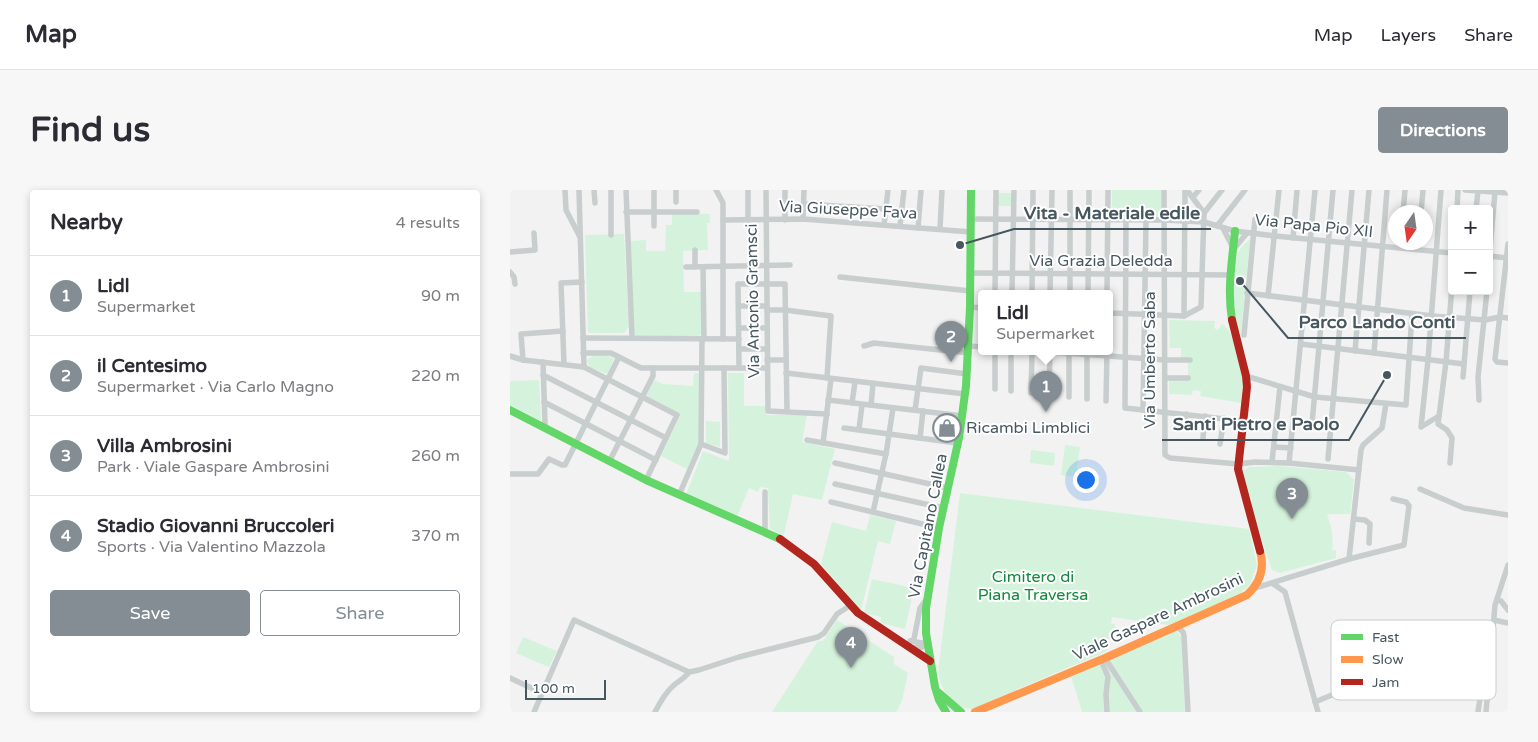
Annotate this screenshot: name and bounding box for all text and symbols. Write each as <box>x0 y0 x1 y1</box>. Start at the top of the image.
text: Map <box>25 20 77 49</box>
text: Map <box>1314 24 1353 46</box>
text: Layers <box>1381 24 1436 46</box>
text: Share <box>1464 24 1513 46</box>
button: Directions <box>1378 107 1508 153</box>
text: Find us <box>30 109 150 151</box>
street label: Via Giuseppe Fava <box>778 196 918 224</box>
callout: Vita - Materiale edile <box>1014 196 1211 229</box>
text: Vita - Materiale edile <box>1024 202 1200 224</box>
north arrow <box>1388 205 1433 250</box>
map controls <box>1448 205 1493 295</box>
button: + <box>1448 205 1493 250</box>
text: Nearby <box>50 210 123 235</box>
street label: Via Papa Pio XII <box>1254 210 1374 242</box>
text: 4 results <box>396 213 460 233</box>
street label: Via Antonio Gramsci <box>742 223 764 379</box>
button: − <box>1448 250 1493 295</box>
street label: Via Grazia Deledda <box>1029 251 1173 271</box>
text: Lidl <box>97 275 129 297</box>
text: 1 <box>61 286 71 306</box>
text: 90 m <box>421 286 460 306</box>
popup <box>978 290 1113 355</box>
street label: Via Umberto Saba <box>1140 291 1160 429</box>
text: Supermarket <box>97 297 195 317</box>
text: Lidl <box>996 302 1029 324</box>
callout: Parco Lando Conti <box>1288 305 1466 338</box>
text: Parco Lando Conti <box>1298 311 1456 333</box>
pin: 2 <box>935 321 967 362</box>
text: Supermarket <box>996 324 1095 344</box>
text: il Centesimo <box>97 355 207 377</box>
text: 2 <box>61 366 71 386</box>
text: 220 m <box>411 366 460 386</box>
pin: 1 <box>1030 371 1062 412</box>
text: Supermarket · Via Carlo Magno <box>97 377 334 397</box>
callout: Santi Pietro e Paolo <box>1162 407 1349 440</box>
shop icon: Ricambi Limblici <box>932 413 962 443</box>
text: Santi Pietro e Paolo <box>1173 413 1339 435</box>
place label: Ricambi Limblici <box>966 418 1090 438</box>
text: Villa Ambrosini <box>97 435 232 457</box>
text: 3 <box>61 446 71 466</box>
text: 260 m <box>411 446 460 466</box>
street label: Via Capitano Callea <box>904 452 952 600</box>
text: Park · Viale Gaspare Ambrosini <box>97 457 329 477</box>
your location <box>1073 467 1099 493</box>
pin: 3 <box>1276 478 1308 519</box>
text: Stadio Giovanni Bruccoleri <box>97 515 334 537</box>
text: 4 <box>61 526 71 546</box>
text: 370 m <box>411 526 460 546</box>
text: Sports · Via Valentino Mazzola <box>97 537 326 557</box>
park label: Cimitero di Piana Traversa <box>978 567 1088 605</box>
street label: Viale Gaspare Ambrosini <box>1070 569 1246 665</box>
button: Save <box>50 590 250 636</box>
button: Share <box>260 590 460 636</box>
legend <box>1331 620 1496 700</box>
pin: 4 <box>835 627 867 668</box>
text: Fast <box>1372 629 1400 646</box>
text: Slow <box>1372 651 1404 668</box>
text: Jam <box>1372 674 1399 691</box>
scale bar <box>525 677 606 700</box>
text: 100 m <box>532 680 575 697</box>

